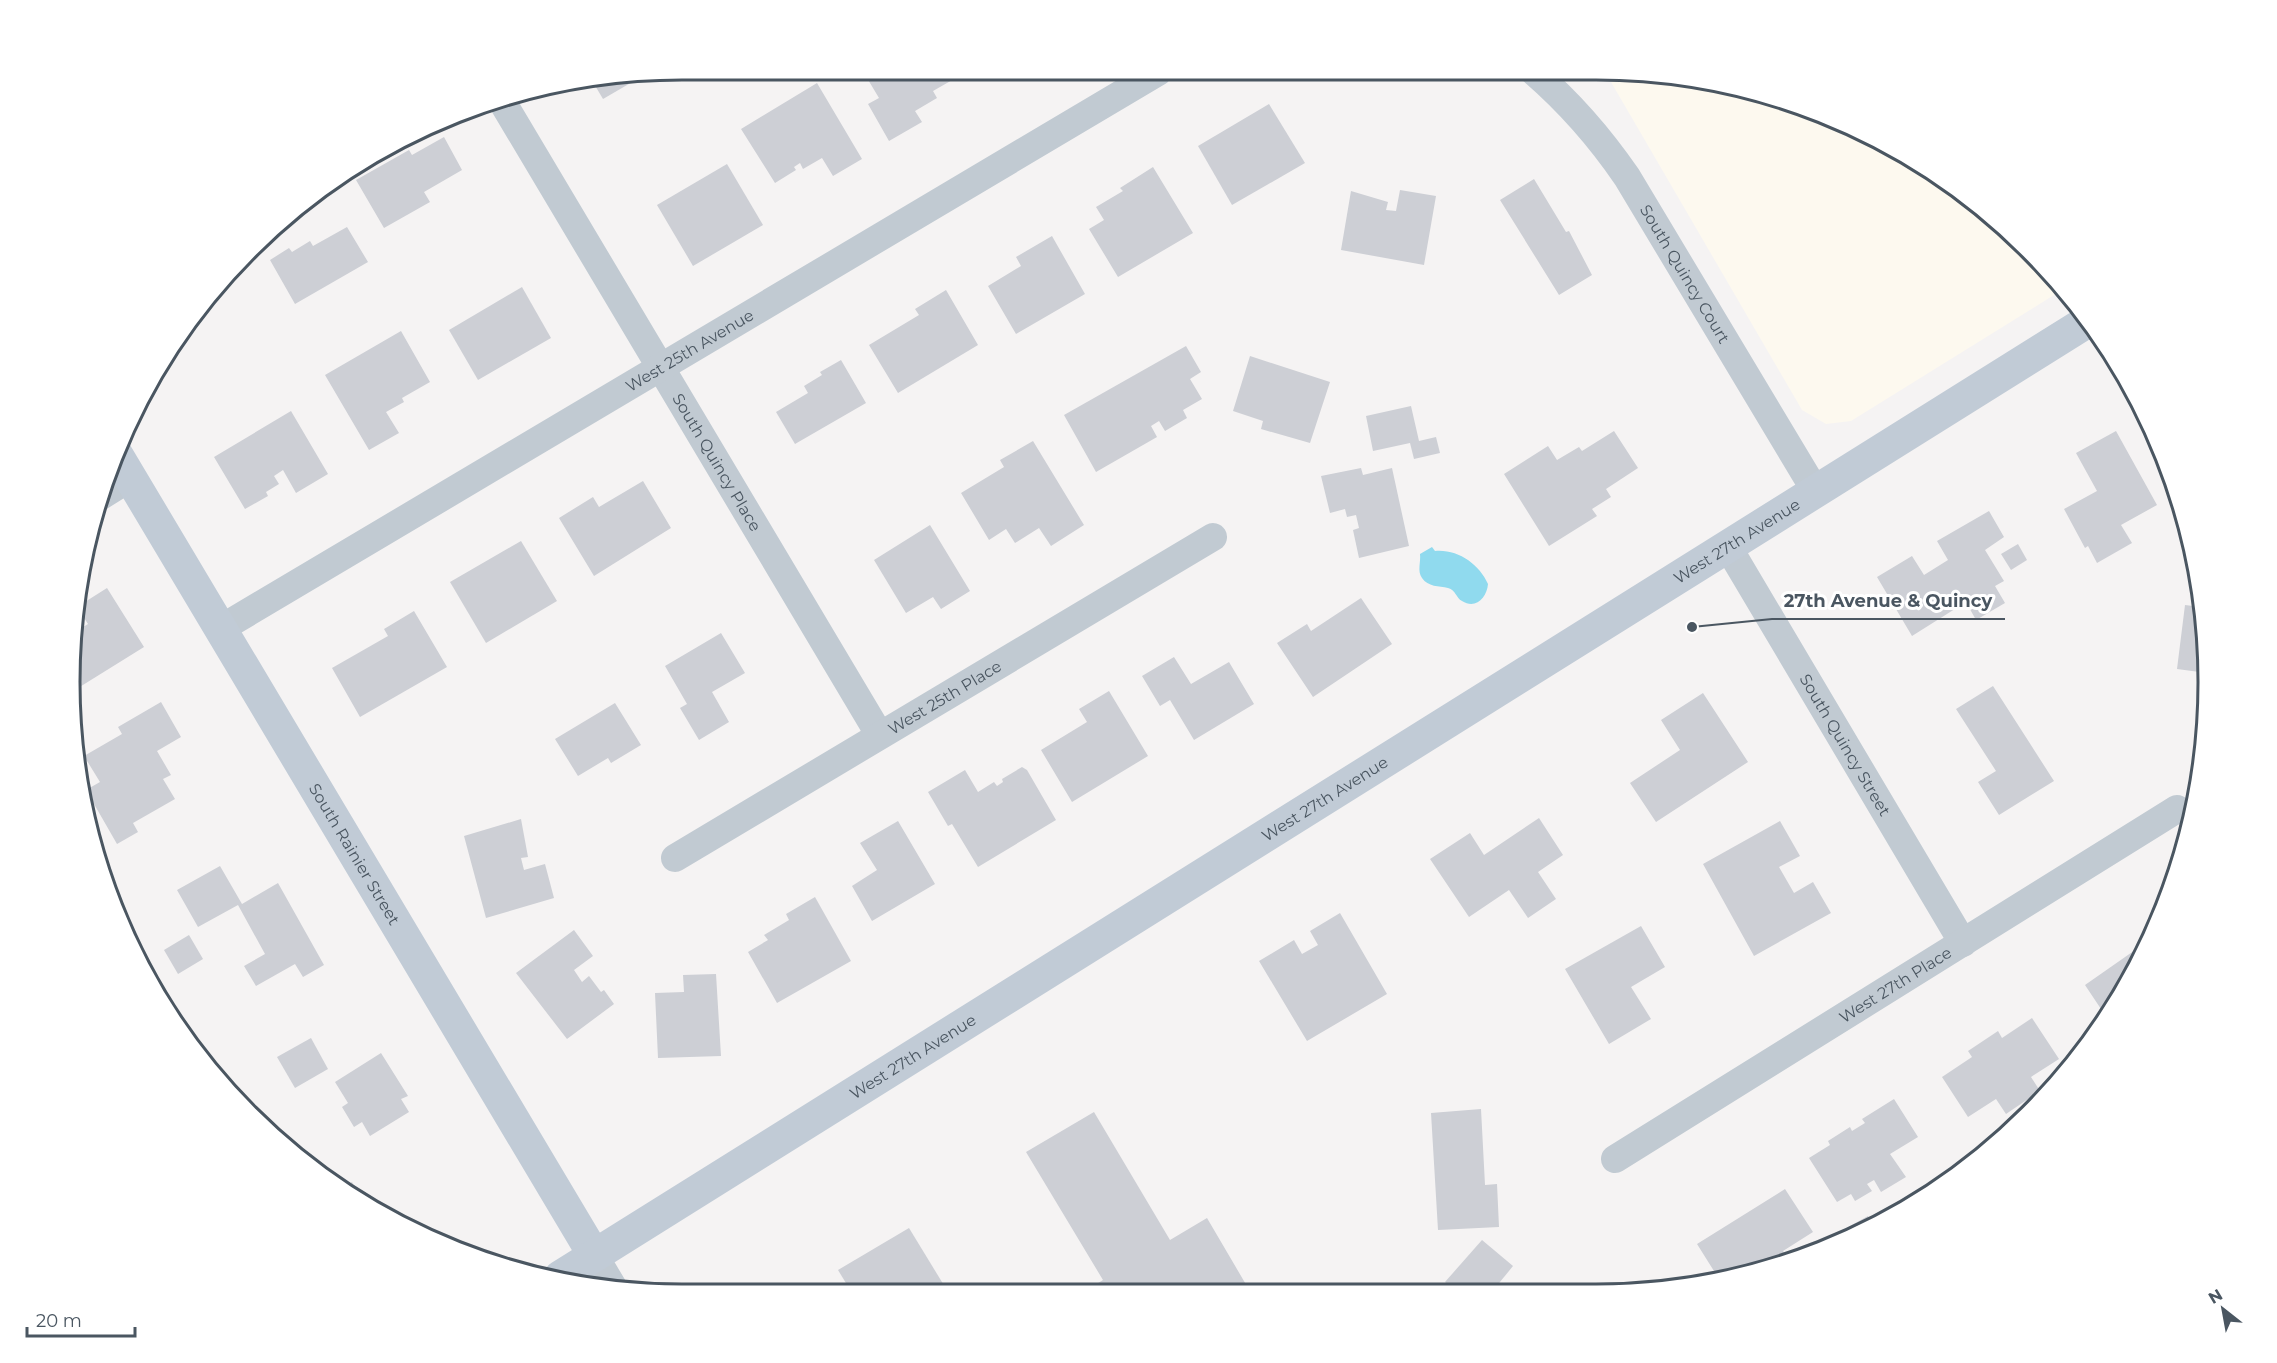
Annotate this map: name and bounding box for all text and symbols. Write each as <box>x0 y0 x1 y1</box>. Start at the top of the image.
street label: South Quincy Court <box>1636 201 1734 347</box>
street label: West 25th Avenue <box>622 305 757 395</box>
street label: South Quincy Place <box>669 390 765 535</box>
street label: West 27th Avenue <box>1670 494 1803 587</box>
callout: 27th Avenue & Quincy <box>1772 583 2005 619</box>
text: 27th Avenue & Quincy <box>1784 590 1992 612</box>
street label: West 25th Place <box>885 656 1005 738</box>
street label: South Quincy Street <box>1796 670 1895 820</box>
street label: West 27th Avenue <box>1258 752 1391 845</box>
street label: South Rainier Street <box>305 780 404 928</box>
street label: West 27th Place <box>1835 942 1955 1027</box>
street label: West 27th Avenue <box>846 1010 979 1103</box>
north arrow <box>2193 1279 2253 1339</box>
text: N <box>2205 1285 2226 1308</box>
scale bar <box>27 1300 135 1338</box>
text: 20 m <box>36 1310 82 1332</box>

